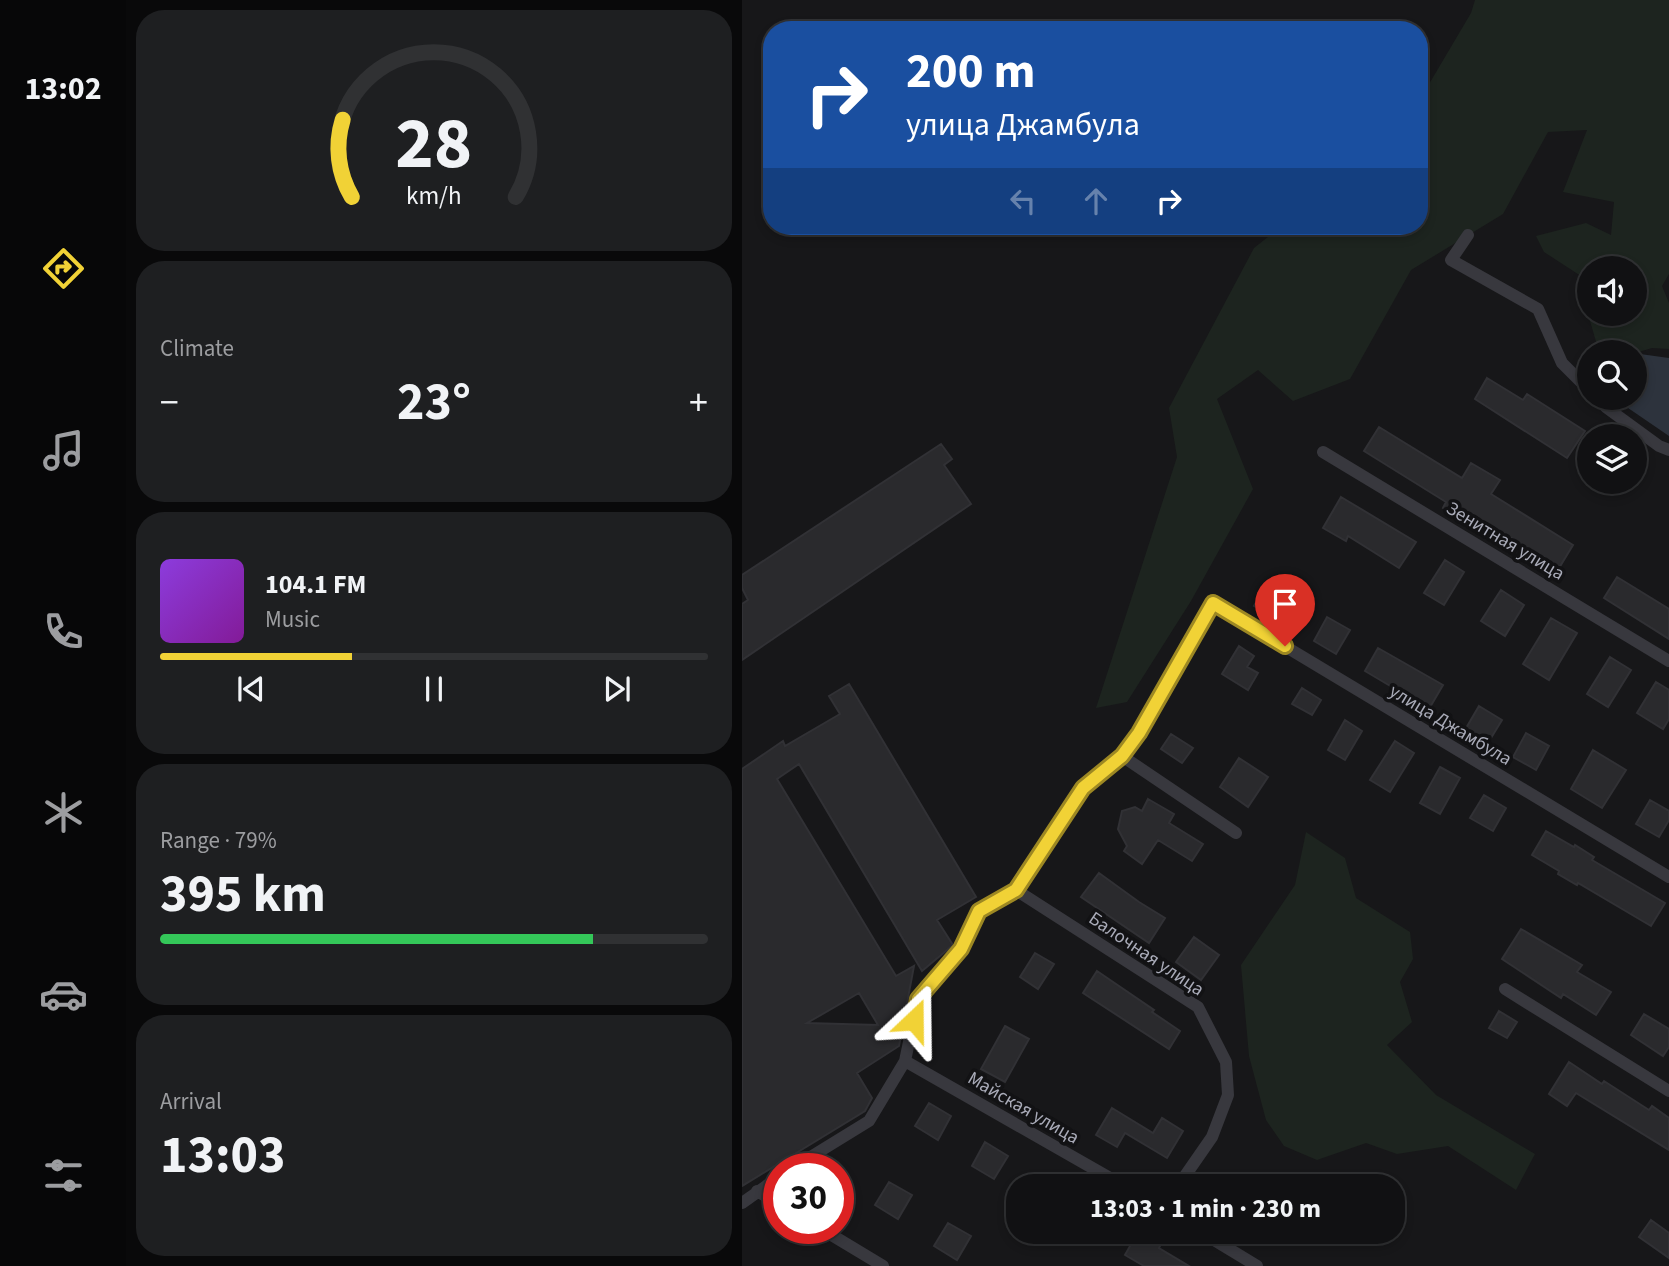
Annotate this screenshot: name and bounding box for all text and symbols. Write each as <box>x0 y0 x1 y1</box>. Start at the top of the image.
text: 200 m <box>906 37 1035 107</box>
icon: right <box>791 49 882 140</box>
text: 13:02 <box>24 66 102 112</box>
text: 28 <box>396 92 472 196</box>
text: улица Джамбула <box>906 102 1140 148</box>
text: km/h <box>406 177 462 213</box>
icon: left <box>1004 182 1042 220</box>
icon: ahead <box>1077 182 1115 220</box>
icon: right <box>1150 182 1188 220</box>
icon: directions <box>39 244 88 293</box>
map controls <box>1577 256 1647 494</box>
button: sound <box>1577 256 1647 326</box>
text: Climate <box>160 332 234 365</box>
button: search <box>1577 340 1647 410</box>
text: 23° <box>397 366 471 440</box>
text: − <box>160 376 179 430</box>
text: + <box>689 376 708 430</box>
button: layers <box>1577 424 1647 494</box>
icon: music <box>39 426 88 475</box>
street label: Зенитная улица <box>1441 495 1569 587</box>
text: 104.1 FM <box>265 566 366 603</box>
pin <box>1255 574 1315 646</box>
icon: arrive <box>1266 585 1304 623</box>
text: Music <box>265 603 320 636</box>
icon: phone <box>39 607 88 656</box>
icon: previous <box>232 670 270 708</box>
icon: pause <box>415 670 453 708</box>
icon: next <box>598 670 636 708</box>
street label: улица Джамбула <box>1384 678 1517 773</box>
icon: climate <box>39 788 88 837</box>
text: Range · 79% <box>160 824 277 857</box>
text: 395 km <box>160 858 326 932</box>
street label: Балочная улица <box>1083 905 1209 1003</box>
icon: car <box>39 970 88 1019</box>
position arrow <box>877 983 951 1057</box>
street label: Майская улица <box>962 1065 1084 1151</box>
text: Arrival <box>160 1085 222 1118</box>
text: 13:03 <box>160 1119 285 1193</box>
icon: filters <box>39 1151 88 1200</box>
speed limit sign: 30 <box>763 1153 854 1244</box>
text: 13:03 · 1 min · 230 m <box>1090 1190 1321 1227</box>

